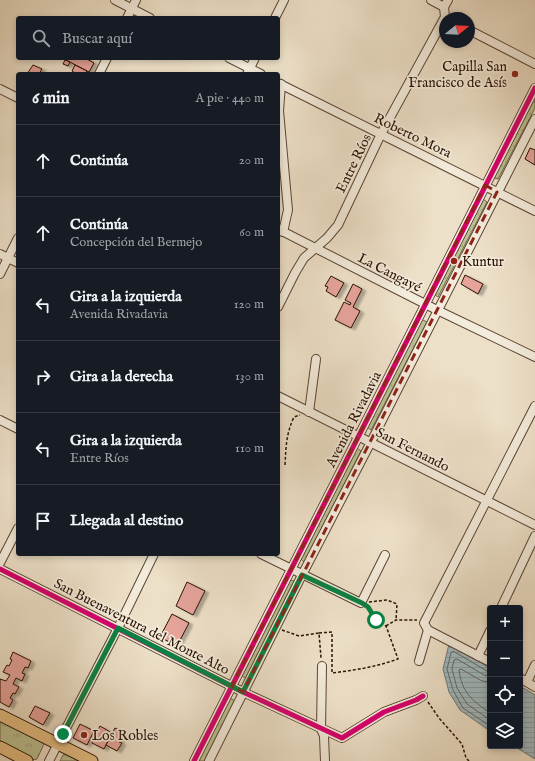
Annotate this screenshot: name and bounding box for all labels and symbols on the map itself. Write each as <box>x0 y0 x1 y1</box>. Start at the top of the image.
north arrow <box>439 12 475 48</box>
place label: Capilla San Francisco de Asís <box>408 58 508 92</box>
marker: Capilla San Francisco de Asís <box>510 69 520 79</box>
street label: Roberto Mora <box>371 109 455 163</box>
street label: Entre Ríos <box>332 131 376 196</box>
street label: La Cangayé <box>355 249 425 297</box>
place label: Kuntur <box>462 253 504 271</box>
marker: Kuntur <box>449 256 459 266</box>
street label: Avenida Rivadavia <box>322 368 386 471</box>
street label: San Fernando <box>373 424 453 476</box>
street label: San Buenaventura del Monte Alto <box>51 575 233 679</box>
route start <box>367 611 385 629</box>
route end <box>54 725 72 743</box>
place label: Los Robles <box>92 727 158 745</box>
marker: Los Robles <box>79 730 89 740</box>

